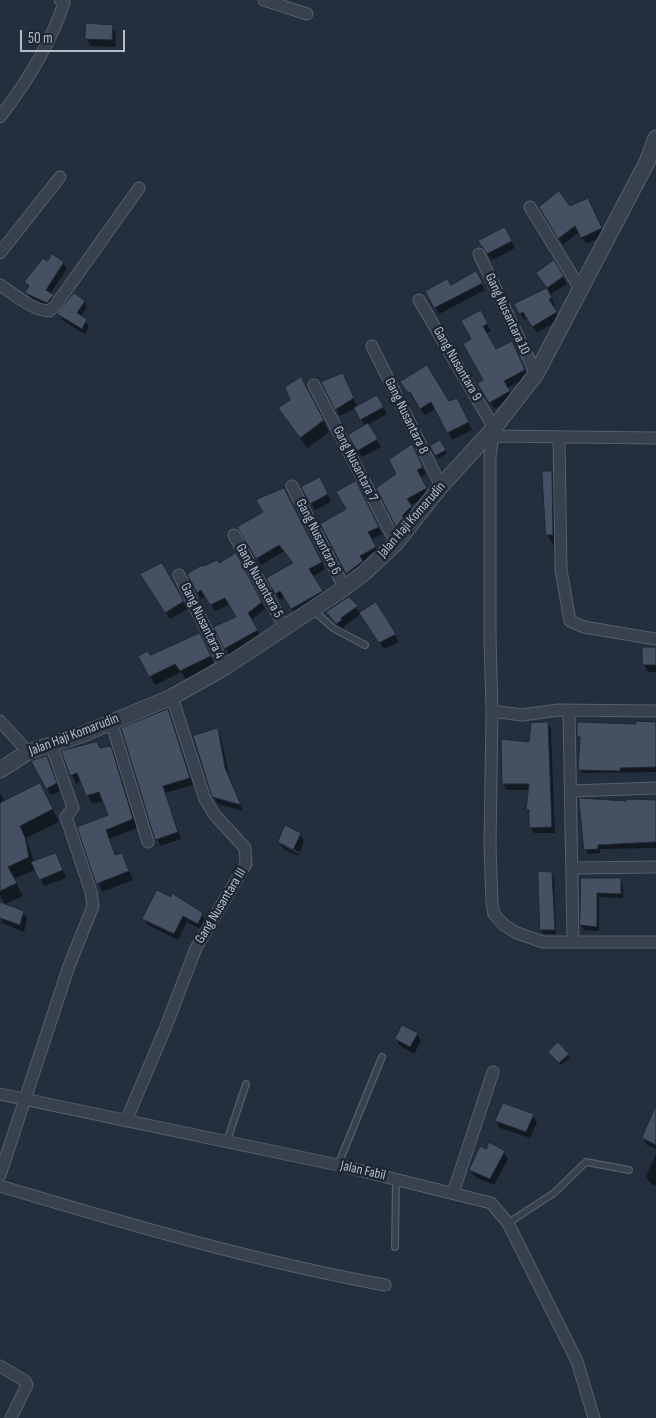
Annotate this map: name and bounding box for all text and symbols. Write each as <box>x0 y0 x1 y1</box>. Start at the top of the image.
scale bar <box>22 20 128 52</box>
text: 50 m <box>28 29 53 48</box>
street label: Gang Nusantara 10 <box>481 271 533 357</box>
street label: Gang Nusantara 9 <box>429 324 485 404</box>
street label: Gang Nusantara 8 <box>380 375 432 457</box>
street label: Gang Nusantara 7 <box>329 424 381 504</box>
street label: Jalan Haji Komarudin <box>375 479 449 561</box>
street label: Gang Nusantara 6 <box>292 496 344 578</box>
street label: Gang Nusantara 5 <box>232 541 286 621</box>
street label: Gang Nusantara 4 <box>176 580 228 662</box>
street label: Jalan Haji Komarudin <box>27 710 121 760</box>
street label: Gang Nusantara III <box>192 865 250 947</box>
street label: Jalan Fabil <box>339 1158 387 1184</box>

